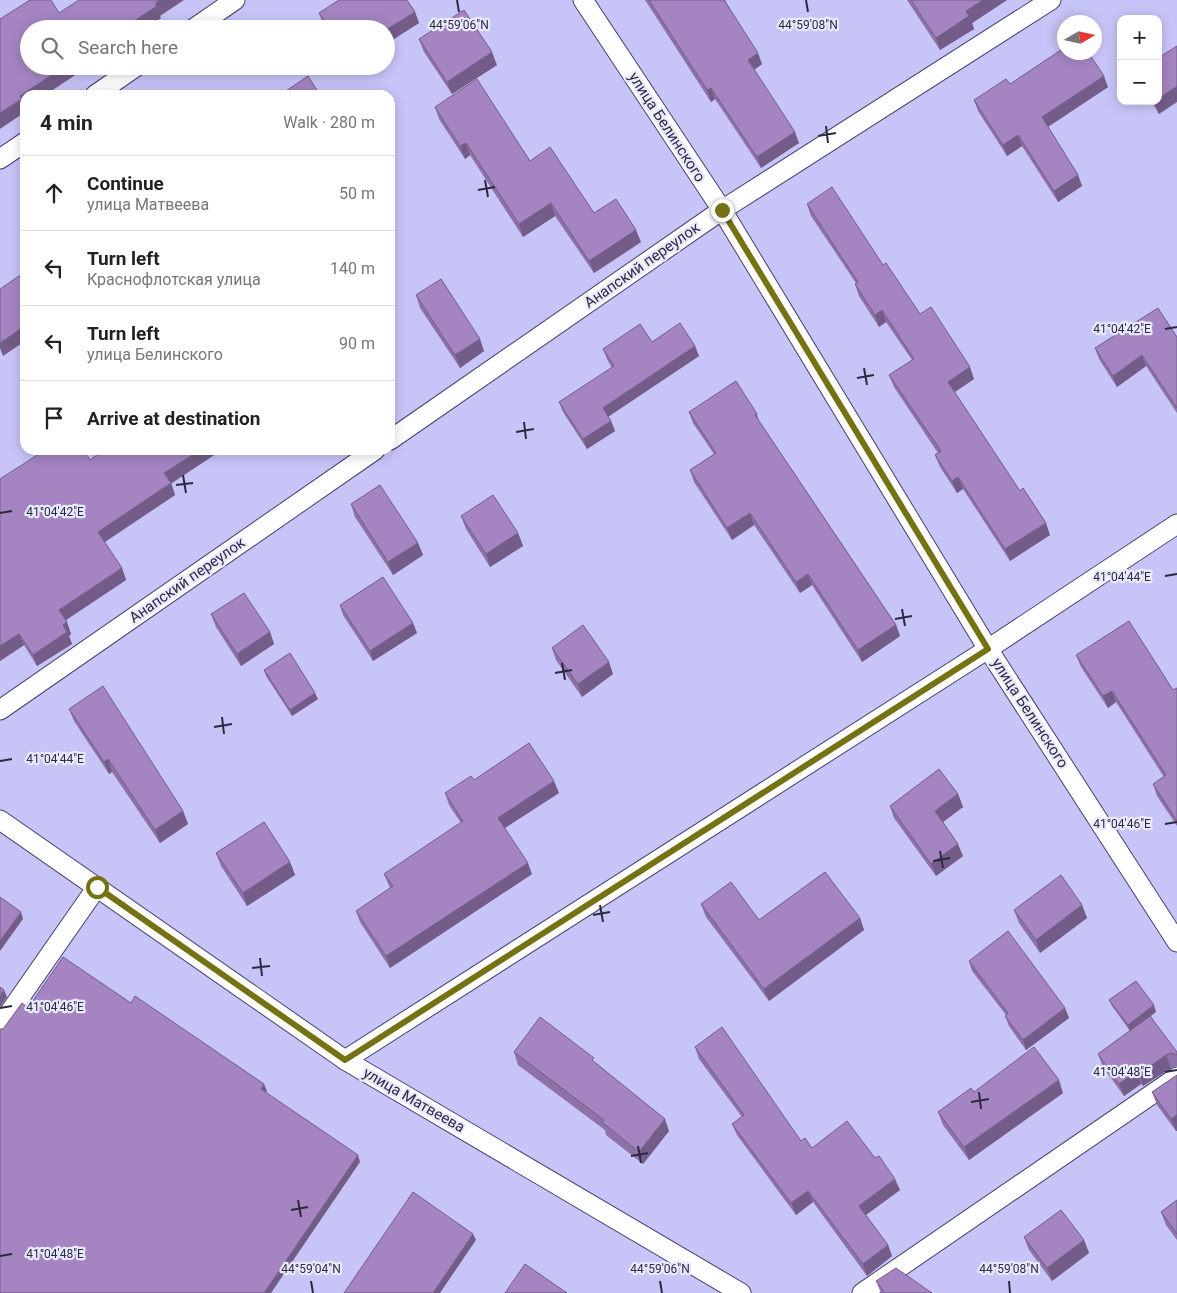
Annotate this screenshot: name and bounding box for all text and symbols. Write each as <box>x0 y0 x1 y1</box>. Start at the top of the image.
north arrow <box>1057 15 1102 60</box>
map controls <box>1117 15 1162 105</box>
button: + <box>1117 15 1162 60</box>
text: 44°59'06"N <box>429 18 489 32</box>
text: 44°59'08"N <box>778 18 838 32</box>
search box <box>20 20 395 75</box>
icon: search <box>38 34 66 62</box>
text: Search here <box>78 36 178 59</box>
button: − <box>1117 60 1162 105</box>
street label: улица Белинского <box>625 69 709 185</box>
text: 4 min <box>40 111 93 135</box>
text: Walk · 280 m <box>283 113 375 132</box>
text: Continue <box>87 172 164 195</box>
icon: ahead <box>40 179 68 207</box>
text: 50 m <box>339 184 375 203</box>
text: улица Матвеева <box>87 195 209 214</box>
route end <box>711 199 734 222</box>
street label: Анапский переулок <box>581 218 703 312</box>
text: Turn left <box>87 247 160 270</box>
icon: left <box>40 254 68 282</box>
text: 140 m <box>330 259 375 278</box>
text: Краснофлотская улица <box>87 270 261 289</box>
text: Turn left <box>87 322 160 345</box>
text: 41°04'42"E <box>1093 322 1151 336</box>
icon: left <box>40 329 68 357</box>
text: 90 m <box>339 334 375 353</box>
text: улица Белинского <box>87 345 223 364</box>
icon: arrive <box>40 404 68 432</box>
text: Arrive at destination <box>87 407 260 430</box>
text: 41°04'42"E <box>26 505 84 519</box>
street label: Анапский переулок <box>126 533 248 627</box>
text: 41°04'44"E <box>1093 570 1151 584</box>
street label: улица Белинского <box>988 655 1072 771</box>
text: 41°04'44"E <box>26 752 84 766</box>
text: 41°04'46"E <box>1093 817 1151 831</box>
route start <box>86 876 109 899</box>
text: 41°04'46"E <box>26 1000 84 1014</box>
street label: улица Матвеева <box>360 1064 468 1136</box>
text: 41°04'48"E <box>1093 1065 1151 1079</box>
text: 41°04'48"E <box>26 1247 84 1261</box>
text: 44°59'04"N <box>281 1262 341 1276</box>
text: 44°59'06"N <box>630 1262 690 1276</box>
text: 44°59'08"N <box>979 1262 1039 1276</box>

